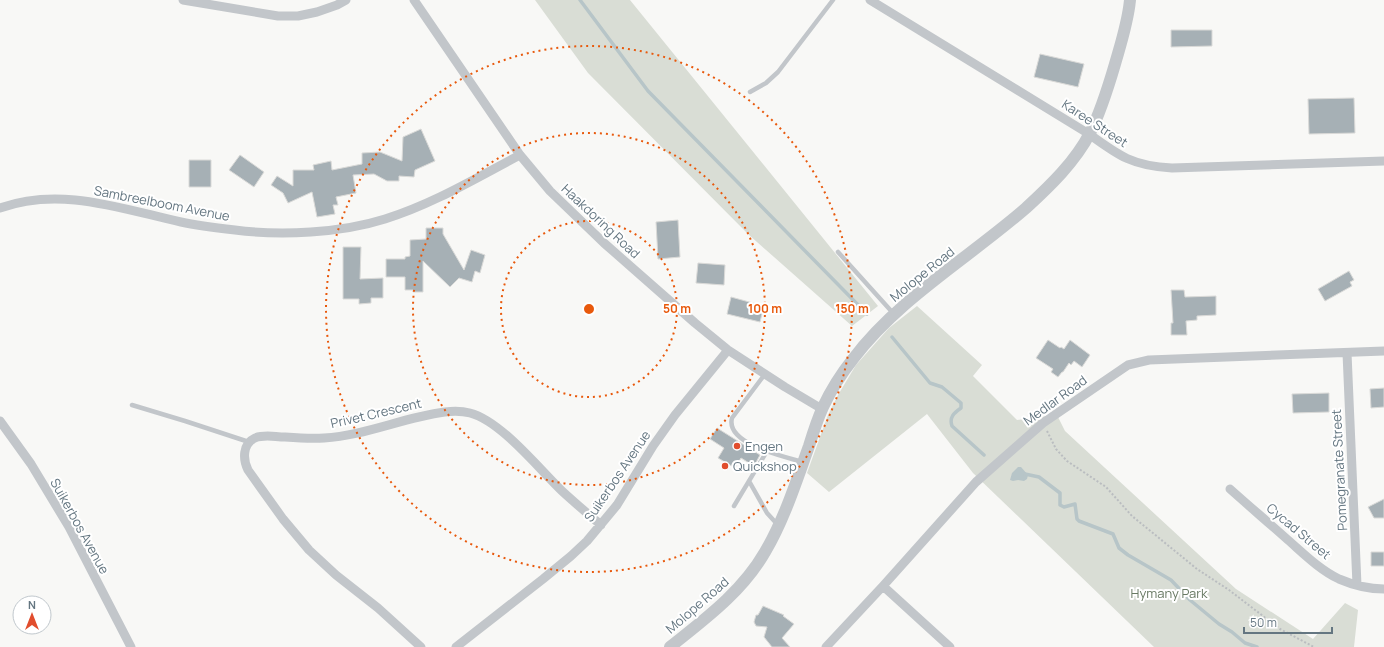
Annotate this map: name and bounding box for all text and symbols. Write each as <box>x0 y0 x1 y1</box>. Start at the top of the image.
street label: Karee Street <box>1058 95 1132 151</box>
street label: Haakdoring Road <box>558 180 644 262</box>
street label: Sambreelboom Avenue <box>93 181 232 225</box>
street label: Molope Road <box>886 242 958 306</box>
text: 50 m <box>663 300 691 317</box>
text: 100 m <box>748 300 782 317</box>
text: 150 m <box>835 300 869 317</box>
centre of rings <box>582 302 596 316</box>
street label: Medlar Road <box>1020 371 1090 429</box>
street label: Privet Crescent <box>329 394 423 432</box>
street label: Pomegranate Street <box>1327 409 1351 531</box>
street label: Suikerbos Avenue <box>580 426 654 525</box>
place label: Engen <box>745 437 783 455</box>
marker: Engen <box>732 441 742 451</box>
place label: Quickshop <box>733 457 797 475</box>
marker: Quickshop <box>720 461 730 471</box>
street label: Suikerbos Avenue <box>46 475 114 577</box>
street label: Cycad Street <box>1263 499 1335 563</box>
street label: Molope Road <box>662 573 732 637</box>
park label: Hymany Park <box>1131 584 1208 602</box>
north arrow <box>12 595 52 635</box>
text: N <box>28 597 36 612</box>
scale bar <box>1244 609 1332 635</box>
text: 50 m <box>1250 614 1277 631</box>

